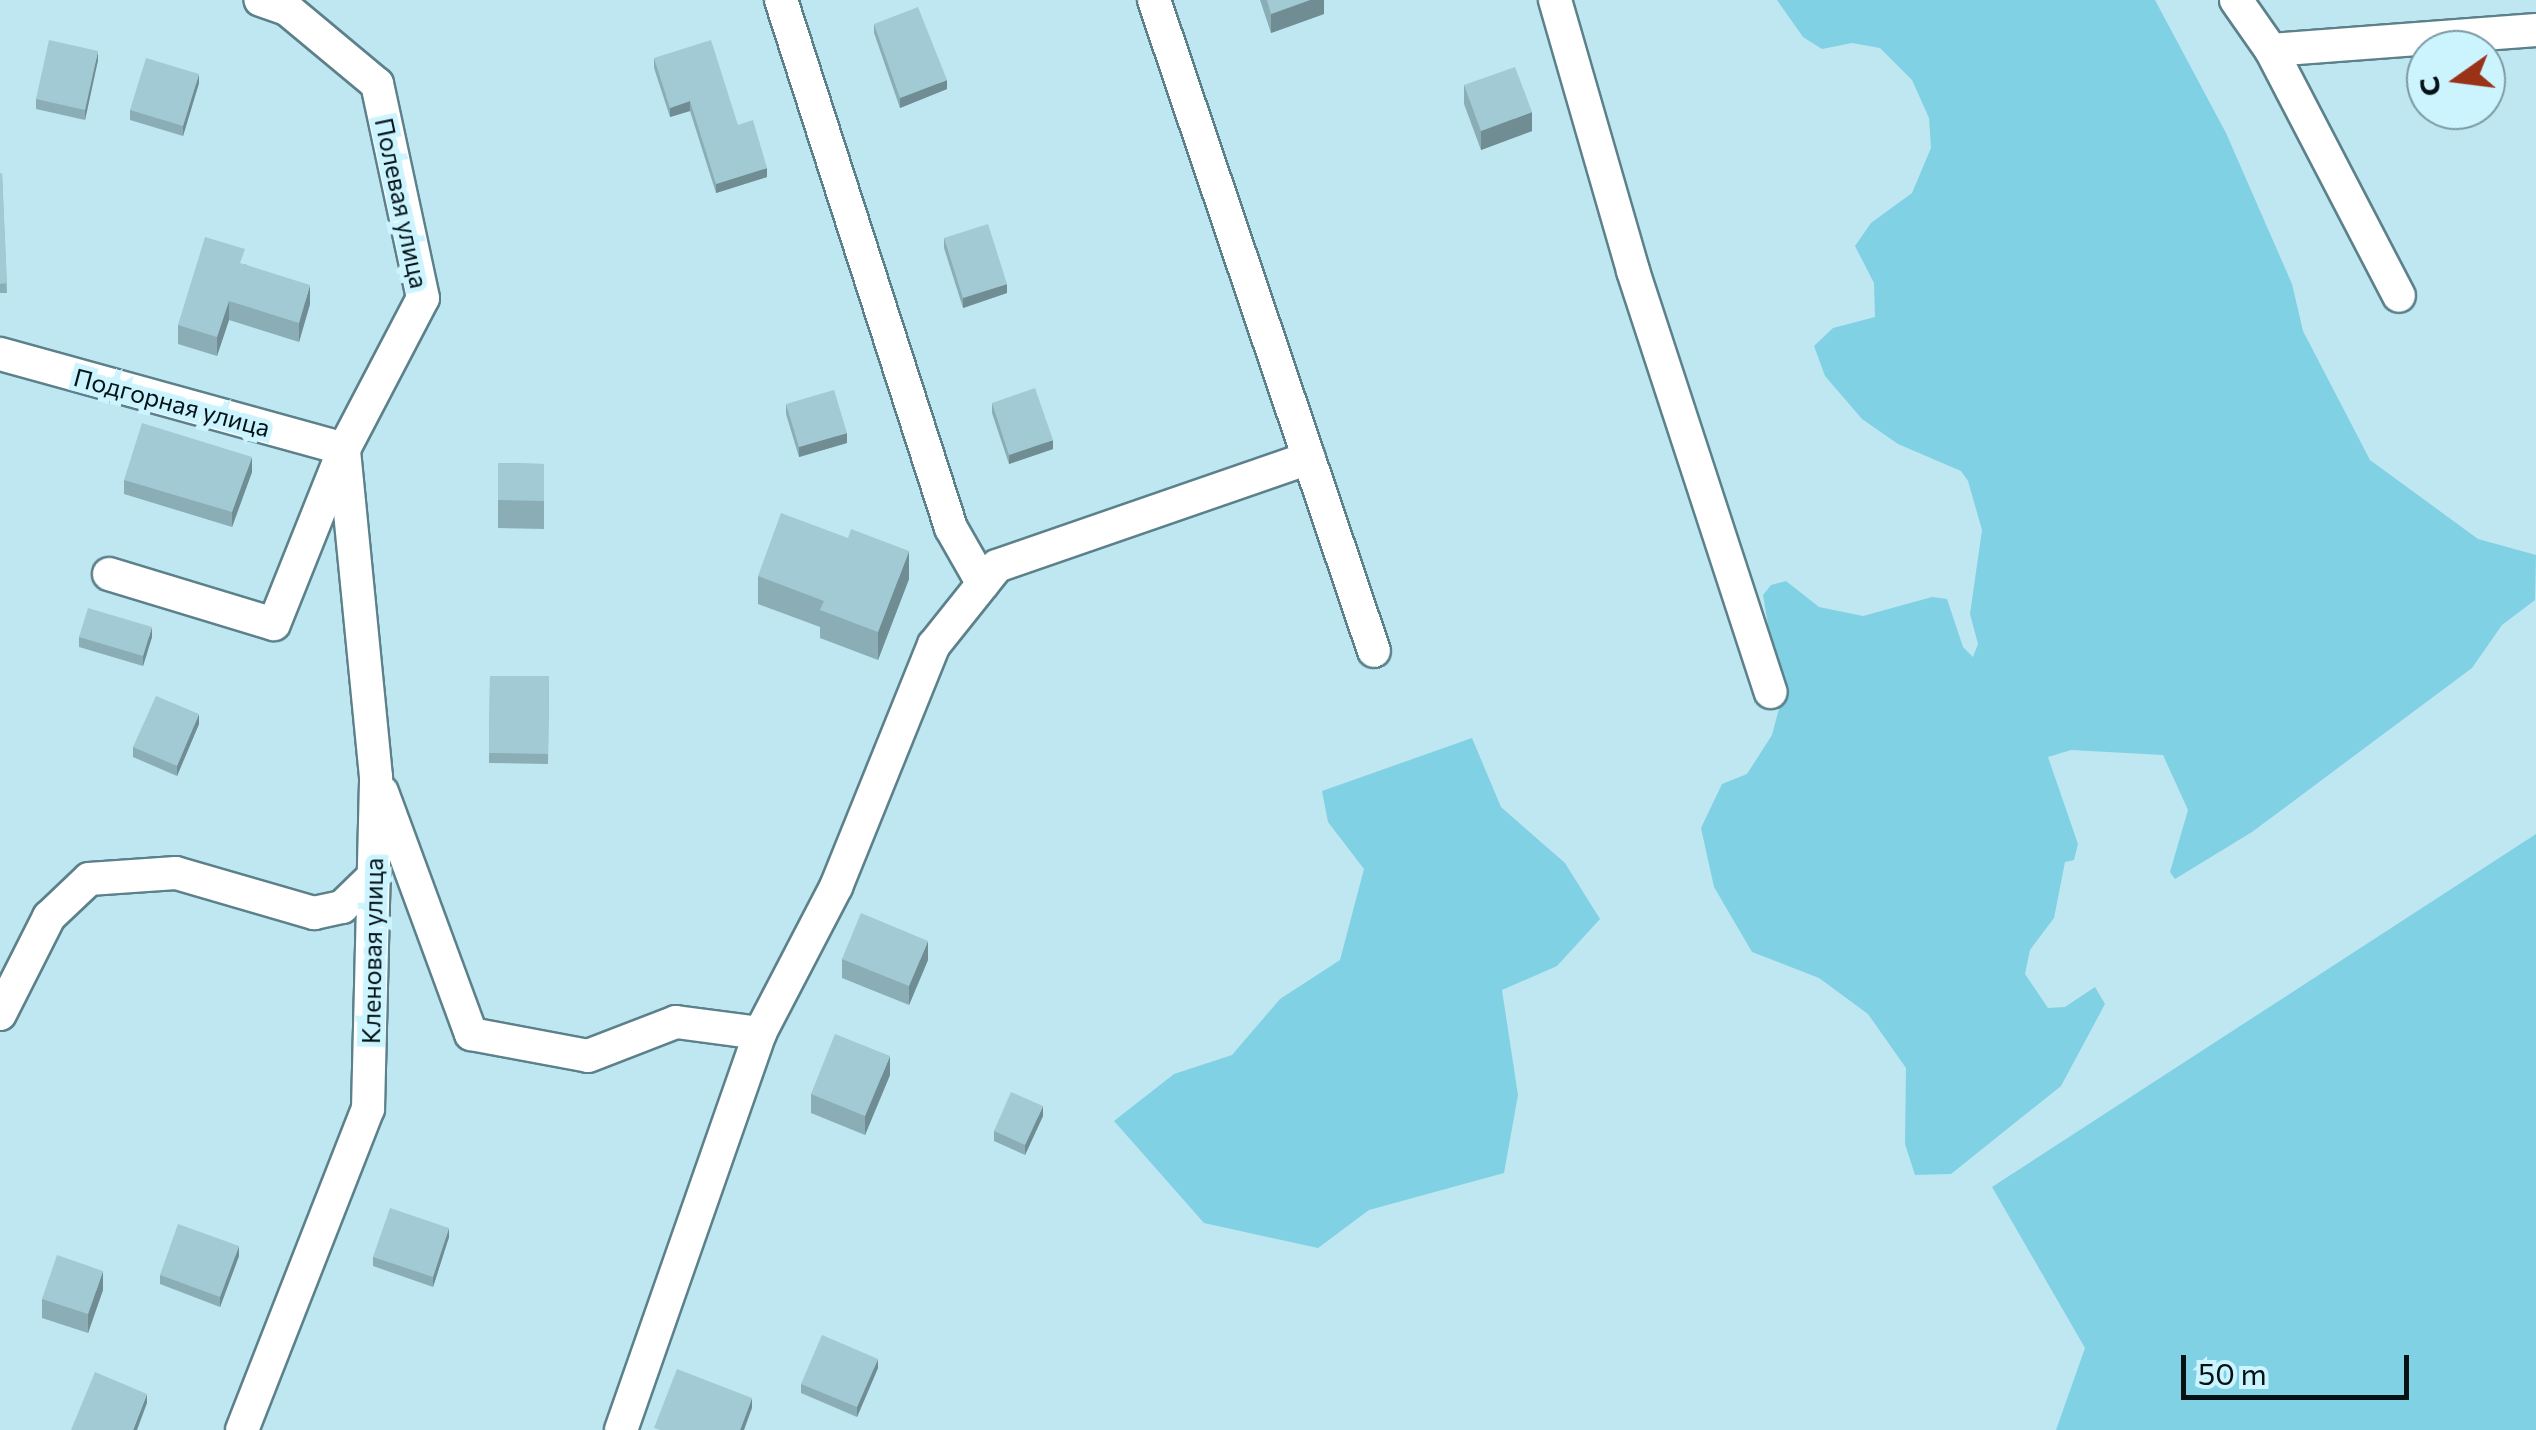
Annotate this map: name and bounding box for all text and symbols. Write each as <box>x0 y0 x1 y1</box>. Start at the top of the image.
north arrow <box>2406 30 2506 130</box>
text: С <box>2410 73 2448 100</box>
street label: Полевая улица <box>369 115 435 291</box>
street label: Подгорная улица <box>71 361 273 443</box>
street label: Кленовая улица <box>355 858 389 1044</box>
scale bar <box>2186 1335 2414 1397</box>
text: 50 m <box>2198 1354 2267 1391</box>

